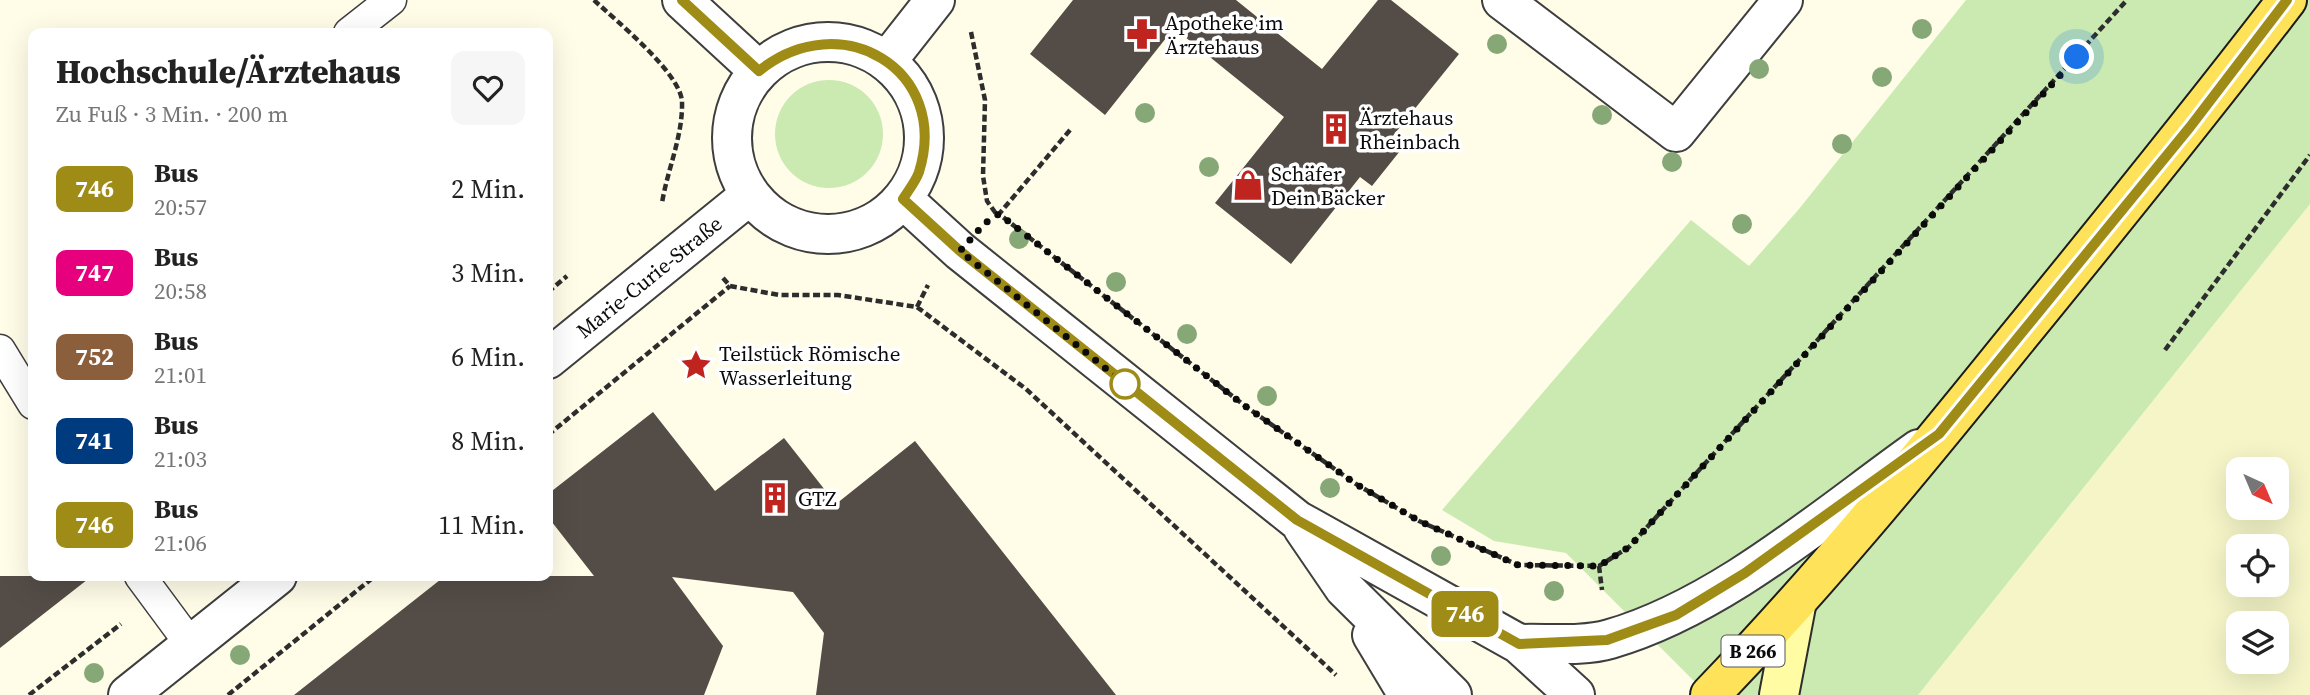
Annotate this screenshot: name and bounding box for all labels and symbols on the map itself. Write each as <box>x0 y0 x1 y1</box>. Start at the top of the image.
place label: Apotheke im Ärztehaus <box>1165 8 1284 61</box>
pharmacy icon: Apotheke im Ärztehaus <box>1125 17 1159 51</box>
your location <box>2059 39 2094 74</box>
place label: Ärztehaus Rheinbach <box>1359 103 1460 156</box>
building icon: Ärztehaus Rheinbach <box>1319 112 1353 146</box>
place label: Schäfer Dein Bäcker <box>1271 159 1385 212</box>
shop icon: Schäfer Dein Bäcker <box>1231 168 1265 202</box>
street label: Marie-Curie-Straße <box>570 209 728 345</box>
place label: Teilstück Römische Wasserleitung <box>719 339 900 392</box>
place icon: Teilstück Römische Wasserleitung <box>679 348 713 382</box>
unlabelled marker <box>1110 369 1140 399</box>
north arrow <box>2226 457 2289 520</box>
building icon: GTZ <box>758 481 792 515</box>
place label: GTZ <box>798 484 837 513</box>
line badge: 746 <box>1425 591 1505 637</box>
road number: B 266 <box>1722 636 1784 666</box>

